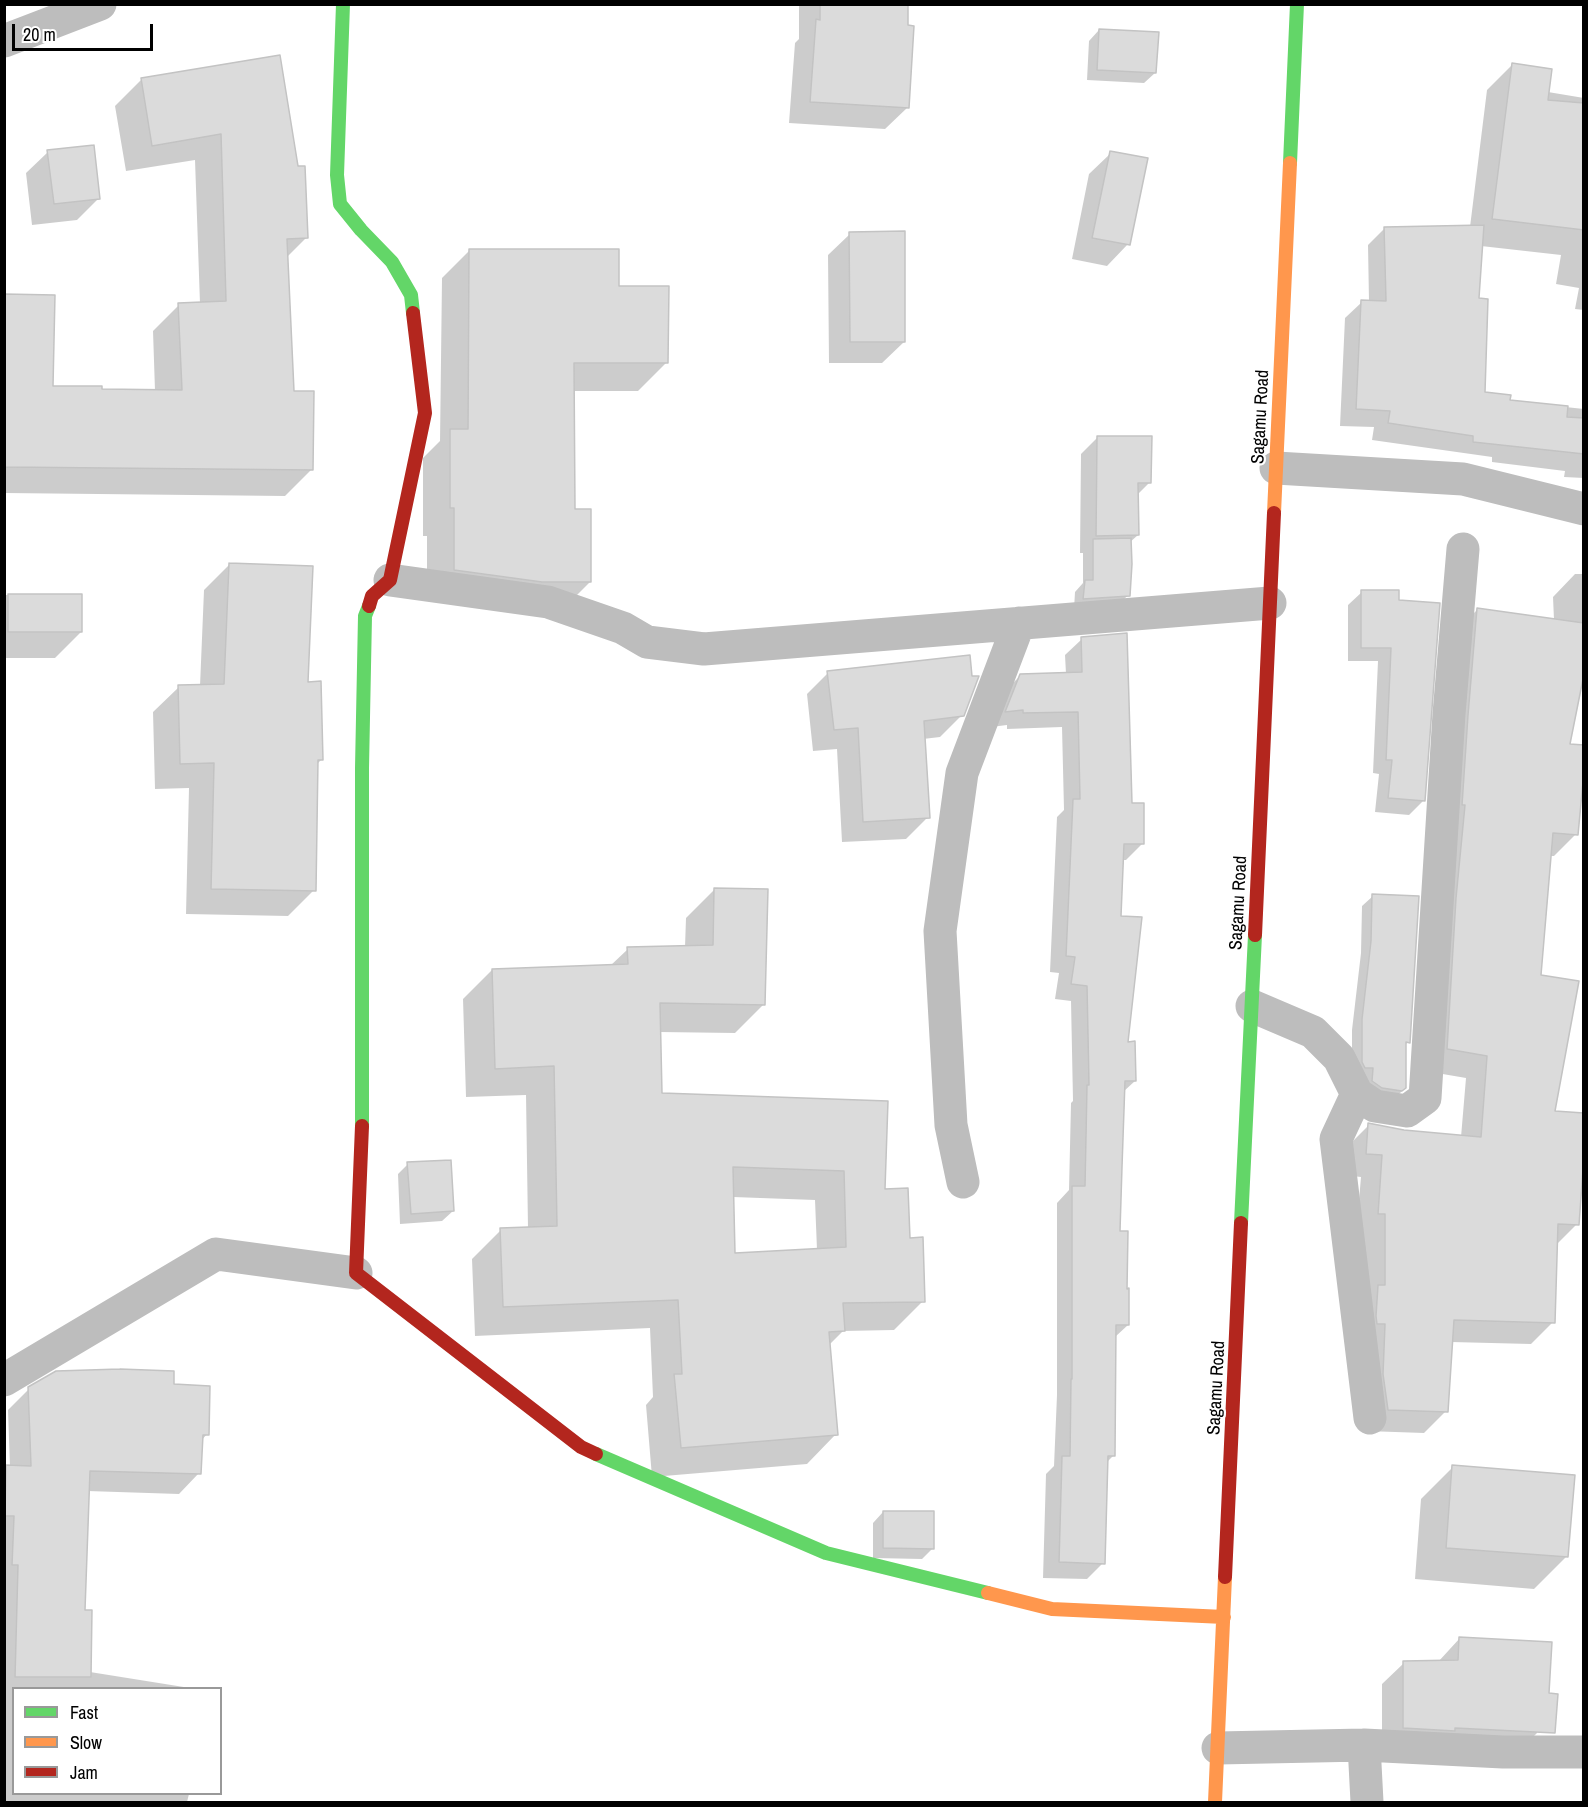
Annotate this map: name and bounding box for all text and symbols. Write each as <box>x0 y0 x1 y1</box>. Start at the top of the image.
scale bar <box>15 12 156 50</box>
text: 20 m <box>23 22 56 47</box>
street label: Sagamu Road <box>1248 369 1274 465</box>
street label: Sagamu Road <box>1226 855 1252 951</box>
street label: Sagamu Road <box>1204 1340 1230 1436</box>
legend <box>12 1687 222 1795</box>
text: Fast <box>70 1700 98 1725</box>
text: Slow <box>70 1730 102 1755</box>
text: Jam <box>70 1760 98 1785</box>

